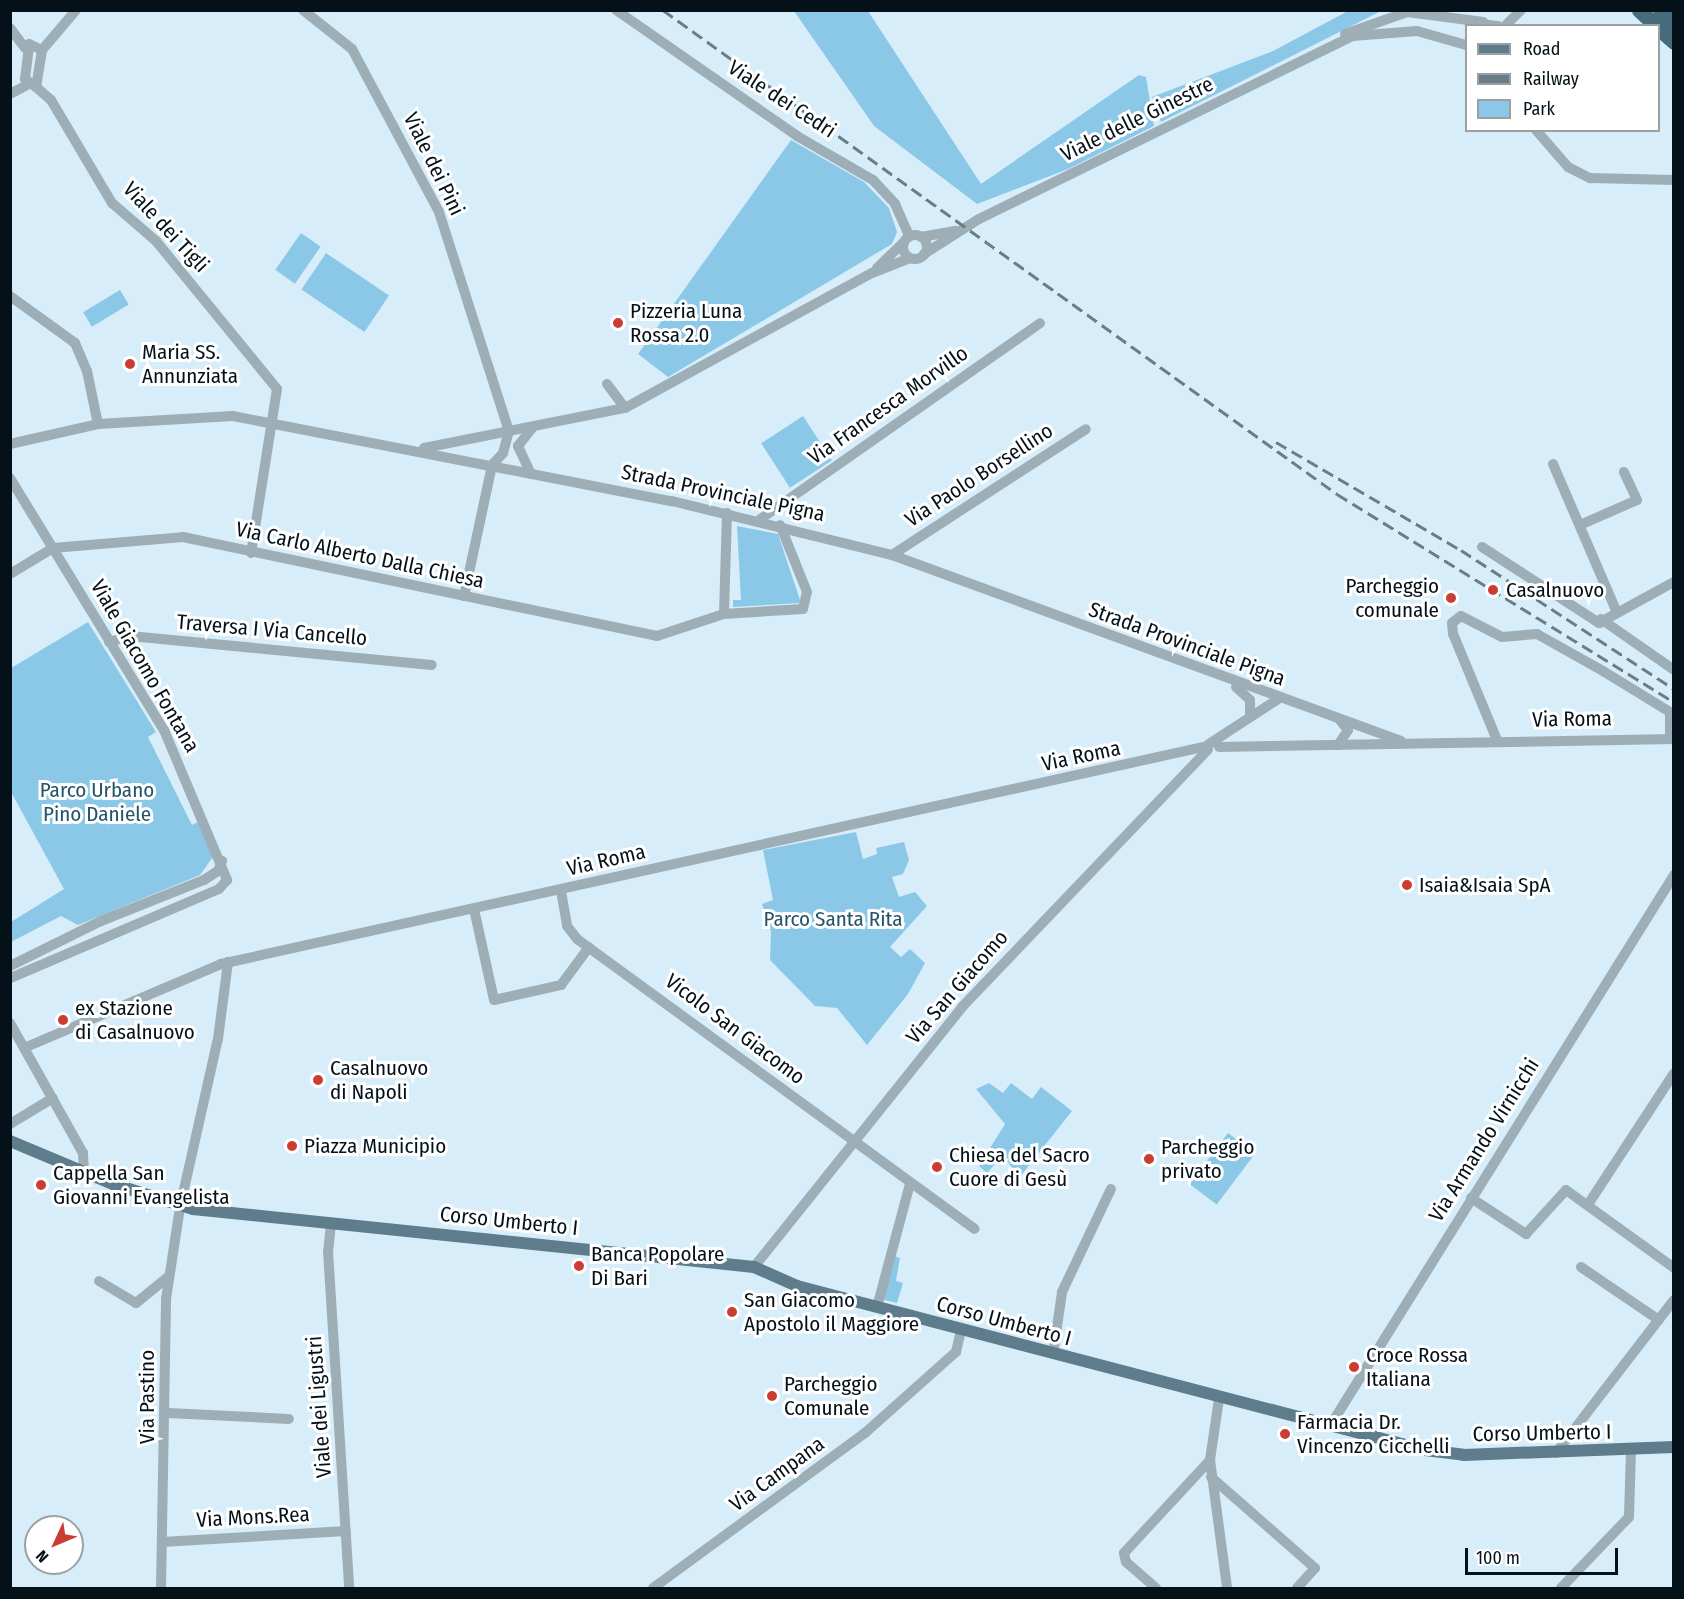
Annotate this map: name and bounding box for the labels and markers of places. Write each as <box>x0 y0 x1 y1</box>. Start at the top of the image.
place label: Pizzeria Luna Rossa 2.0 <box>630 298 742 348</box>
marker: Pizzeria Luna Rossa 2.0 <box>611 316 625 330</box>
place label: Maria SS. Annunziata <box>142 339 238 389</box>
marker: Maria SS. Annunziata <box>123 357 137 371</box>
place label: Parcheggio comunale <box>1346 573 1439 623</box>
place label: Casalnuovo <box>1506 577 1604 603</box>
marker: Casalnuovo <box>1484 581 1502 599</box>
marker: Parcheggio comunale <box>1444 591 1458 605</box>
place label: Isaia&Isaia SpA <box>1419 872 1551 898</box>
marker: Isaia&Isaia SpA <box>1400 878 1414 892</box>
place label: ex Stazione di Casalnuovo <box>75 995 195 1045</box>
marker: ex Stazione di Casalnuovo <box>56 1013 70 1027</box>
place label: Casalnuovo di Napoli <box>330 1055 428 1105</box>
marker: Casalnuovo di Napoli <box>311 1073 325 1087</box>
place label: Piazza Municipio <box>304 1133 446 1159</box>
place label: Parcheggio privato <box>1161 1134 1254 1184</box>
marker: Piazza Municipio <box>285 1139 299 1153</box>
place label: Chiesa del Sacro Cuore di Gesù <box>949 1142 1090 1192</box>
marker: Parcheggio privato <box>1142 1152 1156 1166</box>
place label: Cappella San Giovanni Evangelista <box>53 1160 230 1210</box>
marker: Chiesa del Sacro Cuore di Gesù <box>930 1160 944 1174</box>
marker: Cappella San Giovanni Evangelista <box>34 1178 48 1192</box>
place label: Banca Popolare Di Bari <box>591 1241 724 1291</box>
marker: Banca Popolare Di Bari <box>572 1259 586 1273</box>
place label: San Giacomo Apostolo il Maggiore <box>744 1287 919 1337</box>
marker: San Giacomo Apostolo il Maggiore <box>725 1305 739 1319</box>
place label: Croce Rossa Italiana <box>1366 1342 1468 1392</box>
marker: Croce Rossa Italiana <box>1347 1360 1361 1374</box>
place label: Parcheggio Comunale <box>784 1371 877 1421</box>
marker: Parcheggio Comunale <box>765 1389 779 1403</box>
place label: Farmacia Dr. Vincenzo Cicchelli <box>1297 1409 1450 1459</box>
marker: Farmacia Dr. Vincenzo Cicchelli <box>1278 1427 1292 1441</box>

